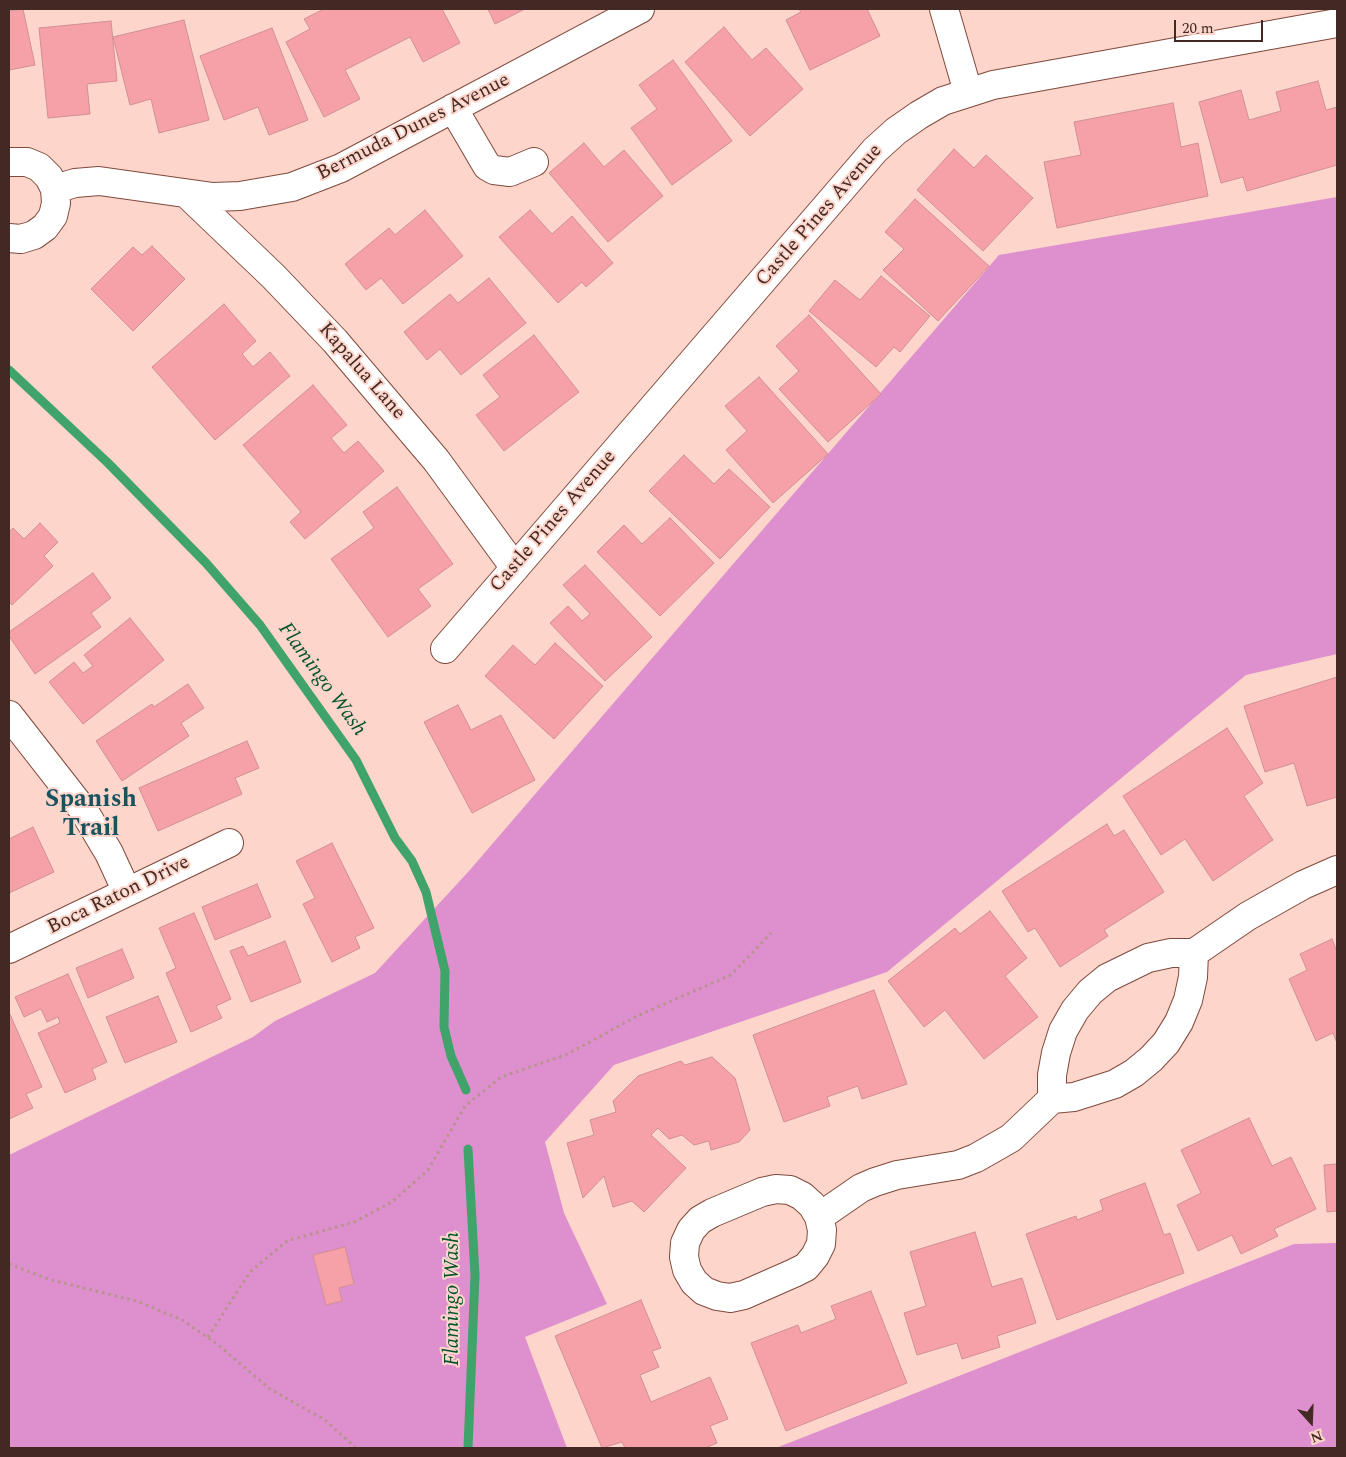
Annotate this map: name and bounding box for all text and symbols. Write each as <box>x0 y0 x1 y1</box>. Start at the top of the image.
scale bar <box>1176 10 1265 42</box>
text: 20 m <box>1182 17 1214 40</box>
street label: Bermuda Dunes Avenue <box>314 69 514 187</box>
street label: Castle Pines Avenue <box>752 140 888 292</box>
street label: Kapalua Lane <box>312 319 410 425</box>
street label: Castle Pines Avenue <box>486 446 622 598</box>
water label: Flamingo Wash <box>271 618 371 742</box>
district label: Spanish Trail <box>45 786 137 845</box>
street label: Boca Raton Drive <box>44 851 194 941</box>
water label: Flamingo Wash <box>441 1232 467 1366</box>
north arrow <box>1286 1397 1336 1447</box>
text: N <box>1307 1425 1325 1448</box>

